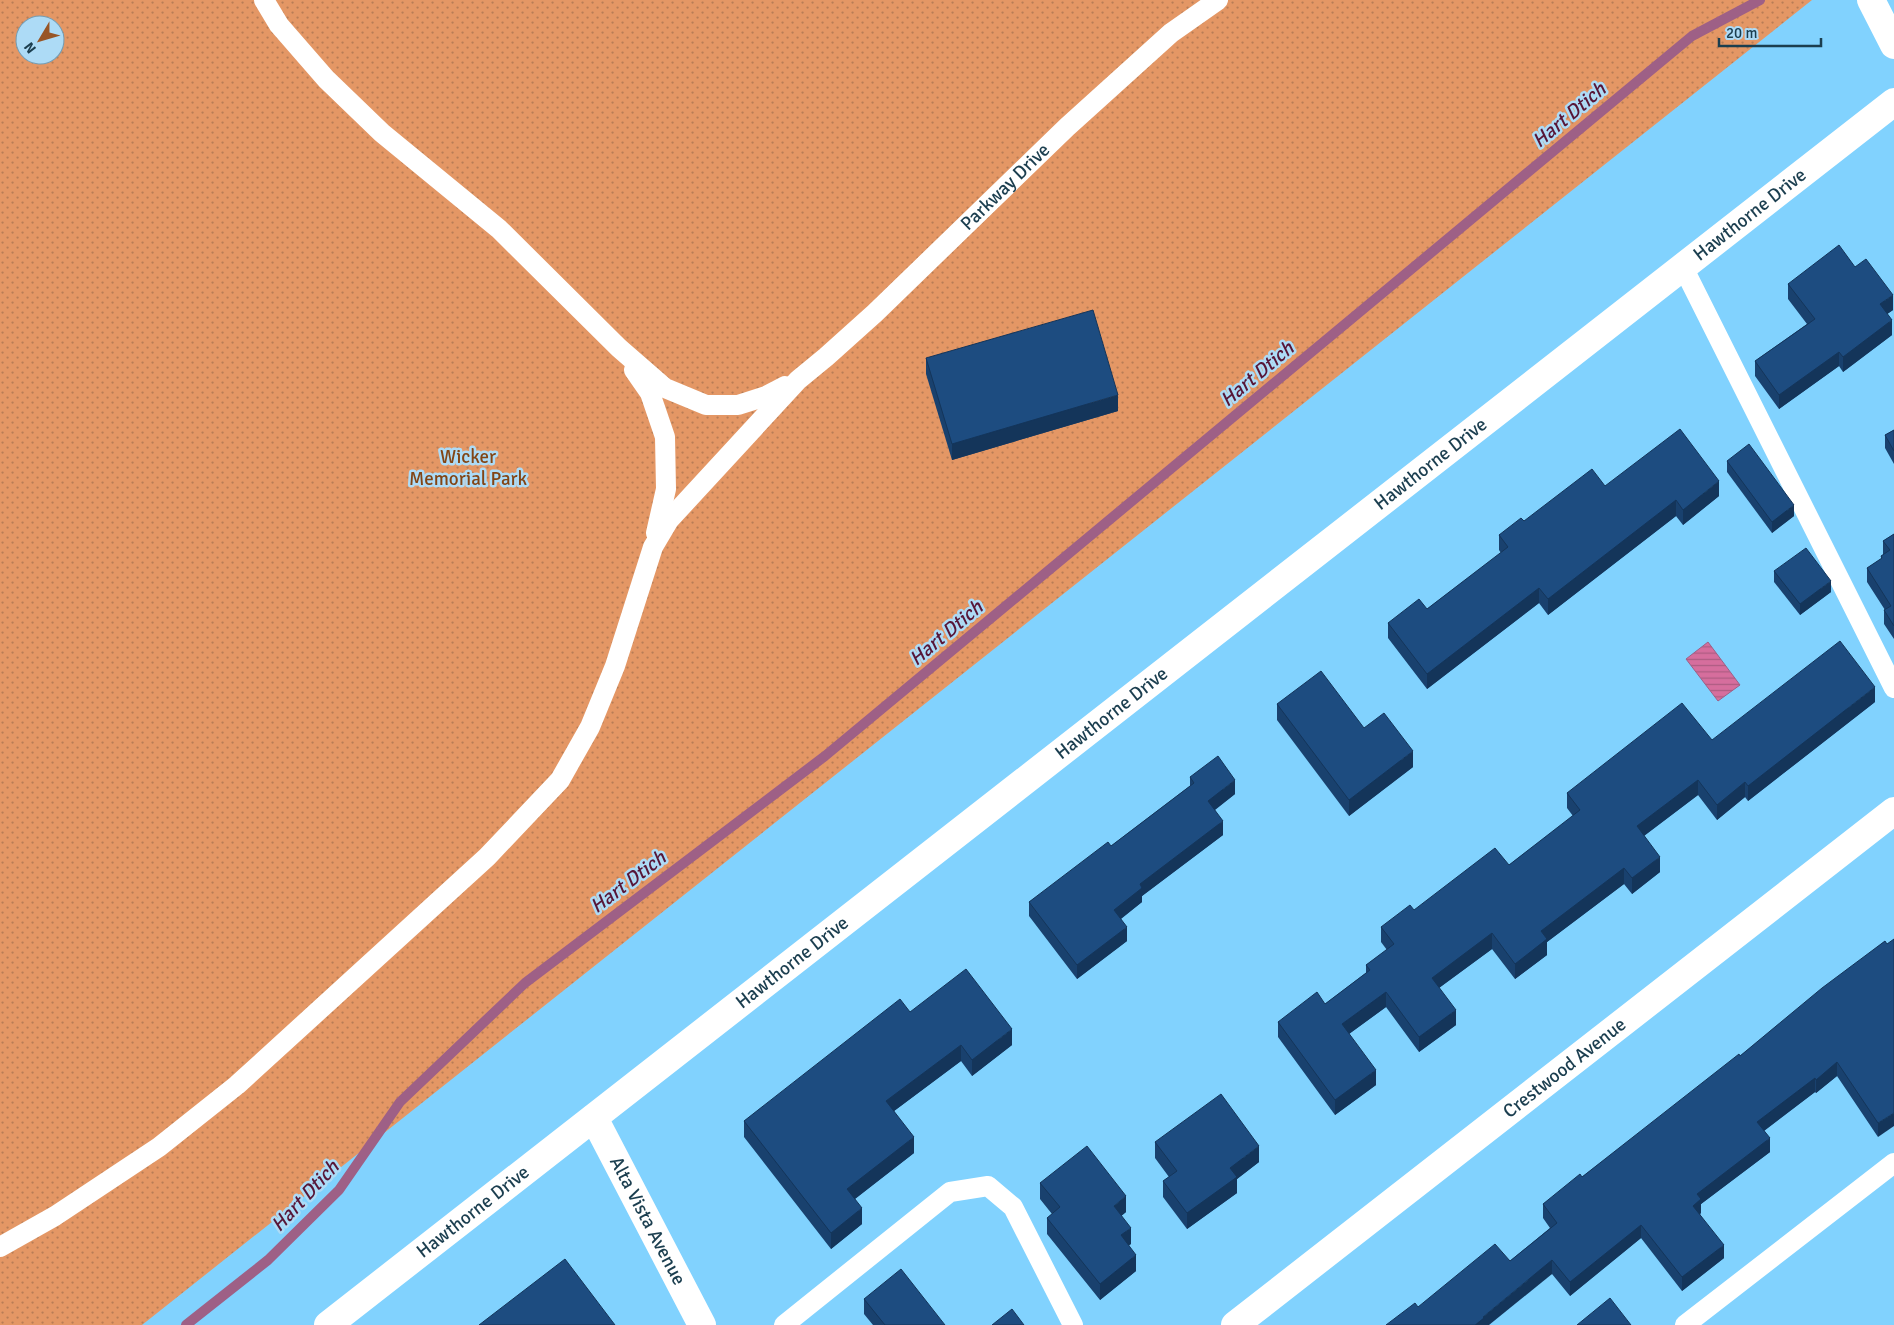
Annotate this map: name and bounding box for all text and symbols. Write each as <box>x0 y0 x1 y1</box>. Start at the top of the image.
north arrow <box>15 15 65 65</box>
scale bar <box>1719 15 1822 47</box>
text: 20 m <box>1726 24 1757 42</box>
text: N <box>20 39 40 57</box>
water label: Hart Dtich <box>1527 76 1612 153</box>
street label: Parkway Drive <box>956 138 1055 235</box>
street label: Hawthorne Drive <box>1689 163 1811 266</box>
water label: Hart Dtich <box>1215 335 1300 412</box>
street label: Hawthorne Drive <box>1369 412 1492 515</box>
park label: Wicker Memorial Park <box>409 445 528 491</box>
water label: Hart Dtich <box>904 594 989 671</box>
street label: Hawthorne Drive <box>1050 662 1173 765</box>
water label: Hart Dtich <box>585 845 672 919</box>
street label: Hawthorne Drive <box>731 911 853 1014</box>
street label: Crestwood Avenue <box>1498 1012 1631 1123</box>
street label: Alta Vista Avenue <box>604 1153 691 1289</box>
water label: Hart Dtich <box>266 1154 345 1237</box>
street label: Hawthorne Drive <box>412 1160 534 1263</box>

